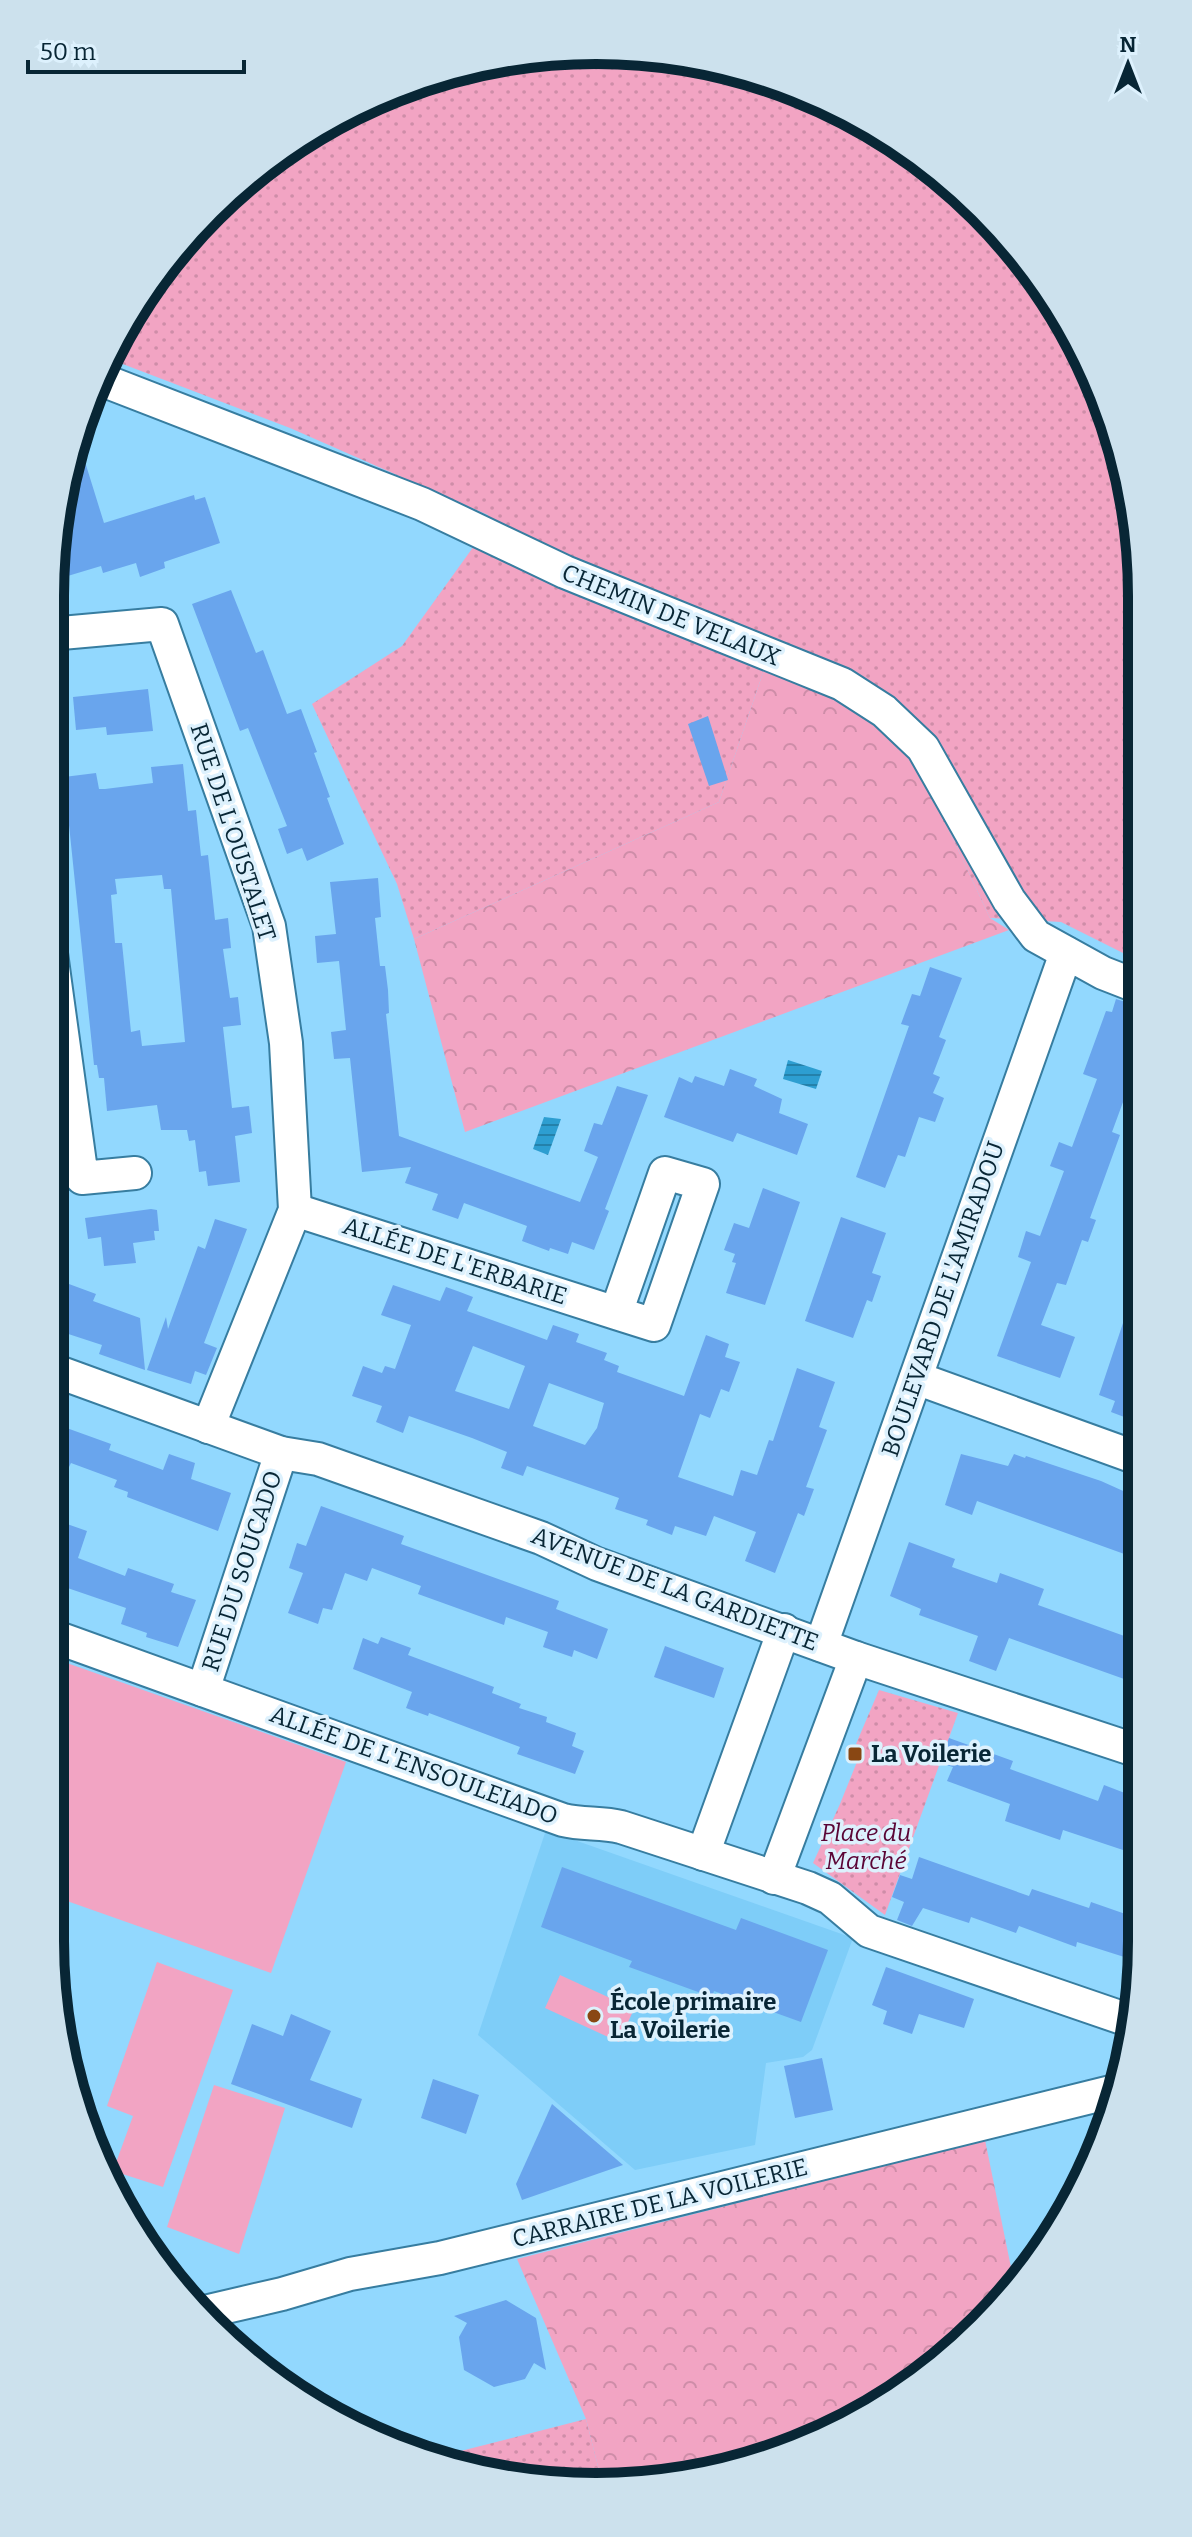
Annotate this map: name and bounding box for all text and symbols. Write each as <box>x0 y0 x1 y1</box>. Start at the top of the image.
scale bar <box>28 24 244 74</box>
north arrow <box>1088 24 1168 104</box>
text: N <box>1120 31 1137 58</box>
text: 50 m <box>40 38 96 66</box>
street label: CHEMIN DE VELAUX <box>558 558 785 672</box>
street label: RUE DE L'OUSTALET <box>185 720 281 944</box>
street label: BOULEVARD DE L'AMIRADOU <box>876 1138 1010 1460</box>
street label: ALLÉE DE L'ERBARIE <box>339 1211 571 1310</box>
street label: RUE DU SOUCADO <box>196 1467 288 1675</box>
street label: AVENUE DE LA GARDIETTE <box>528 1521 822 1657</box>
street label: ALLÉE DE L'ENSOULEIADO <box>266 1699 562 1830</box>
place label: La Voilerie <box>871 1740 991 1768</box>
marker: La Voilerie <box>846 1745 864 1763</box>
park label: Place du Marché <box>821 1819 911 1875</box>
place label: École primaire La Voilerie <box>610 1986 776 2044</box>
marker: École primaire La Voilerie <box>585 2007 603 2025</box>
street label: CARRAIRE DE LA VOILERIE <box>509 2153 811 2253</box>

